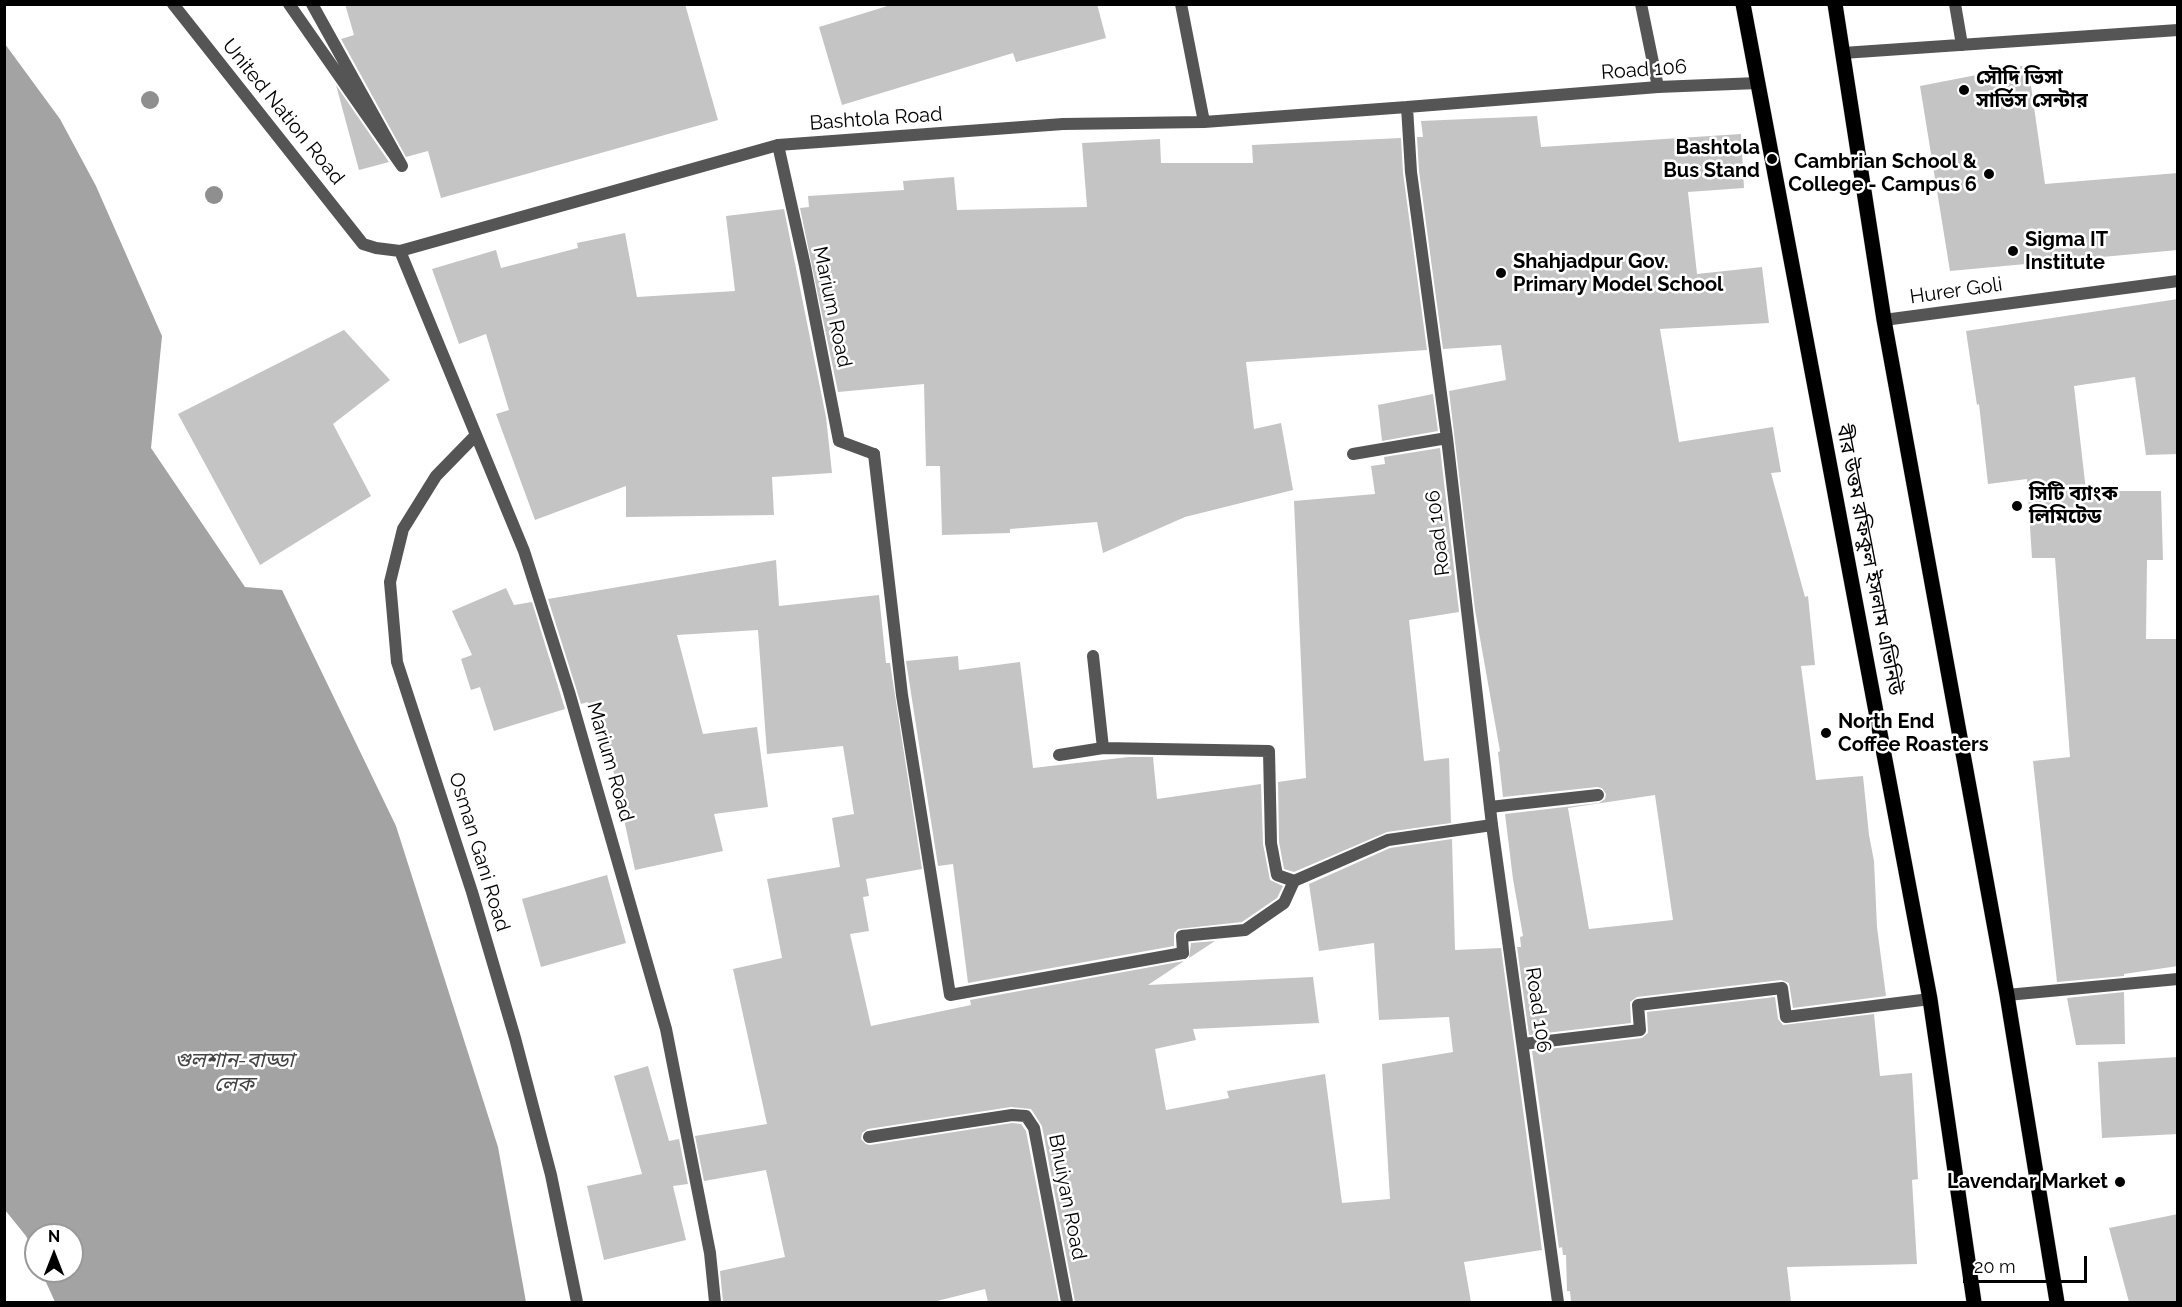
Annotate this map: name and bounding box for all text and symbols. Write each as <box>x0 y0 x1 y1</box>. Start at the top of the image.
street label: United Nation Road <box>217 34 349 190</box>
street label: Road 106 <box>1600 55 1688 85</box>
place label: সৌদি ভিসা সার্ভিস সেন্টার <box>1976 66 2088 113</box>
marker: সৌদি ভিসা সার্ভিস সেন্টার <box>1957 83 1971 97</box>
street label: Bashtola Road <box>809 102 943 136</box>
place label: Bashtola Bus Stand <box>1663 136 1760 183</box>
place label: Cambrian School & College - Campus 6 <box>1788 150 1977 197</box>
marker: Bashtola Bus Stand <box>1765 152 1779 166</box>
marker: Cambrian School & College - Campus 6 <box>1982 167 1996 181</box>
place label: Sigma IT Institute <box>2025 228 2108 275</box>
street label: Marium Road <box>807 244 857 370</box>
marker: Sigma IT Institute <box>2006 244 2020 258</box>
place label: Shahjadpur Gov. Primary Model School <box>1513 250 1723 297</box>
marker: Shahjadpur Gov. Primary Model School <box>1494 266 1508 280</box>
street label: Hurer Goli <box>1908 273 2004 309</box>
street label: বীর উত্তম রফিকুল ইসলাম এভিনিউ <box>1831 422 1907 698</box>
place label: সিটি ব্যাংক লিমিটেড <box>2029 482 2118 529</box>
street label: Road 106 <box>1421 489 1455 577</box>
marker: সিটি ব্যাংক লিমিটেড <box>2010 499 2024 513</box>
street label: Marium Road <box>582 700 638 824</box>
place label: North End Coffee Roasters <box>1838 710 1989 757</box>
marker: North End Coffee Roasters <box>1819 726 1833 740</box>
street label: Osman Gani Road <box>443 770 515 934</box>
street label: Road 106 <box>1520 966 1556 1054</box>
water label: গুলশান-বাড্ডা লেক <box>174 1048 294 1098</box>
street label: Bhuiyan Road <box>1043 1132 1091 1262</box>
place label: Lavendar Market <box>1947 1170 2108 1194</box>
marker: Lavendar Market <box>2113 1175 2127 1189</box>
north arrow <box>24 1223 84 1283</box>
text: N <box>48 1227 60 1246</box>
scale bar <box>1966 1244 2090 1282</box>
text: 20 m <box>1974 1256 2016 1277</box>

